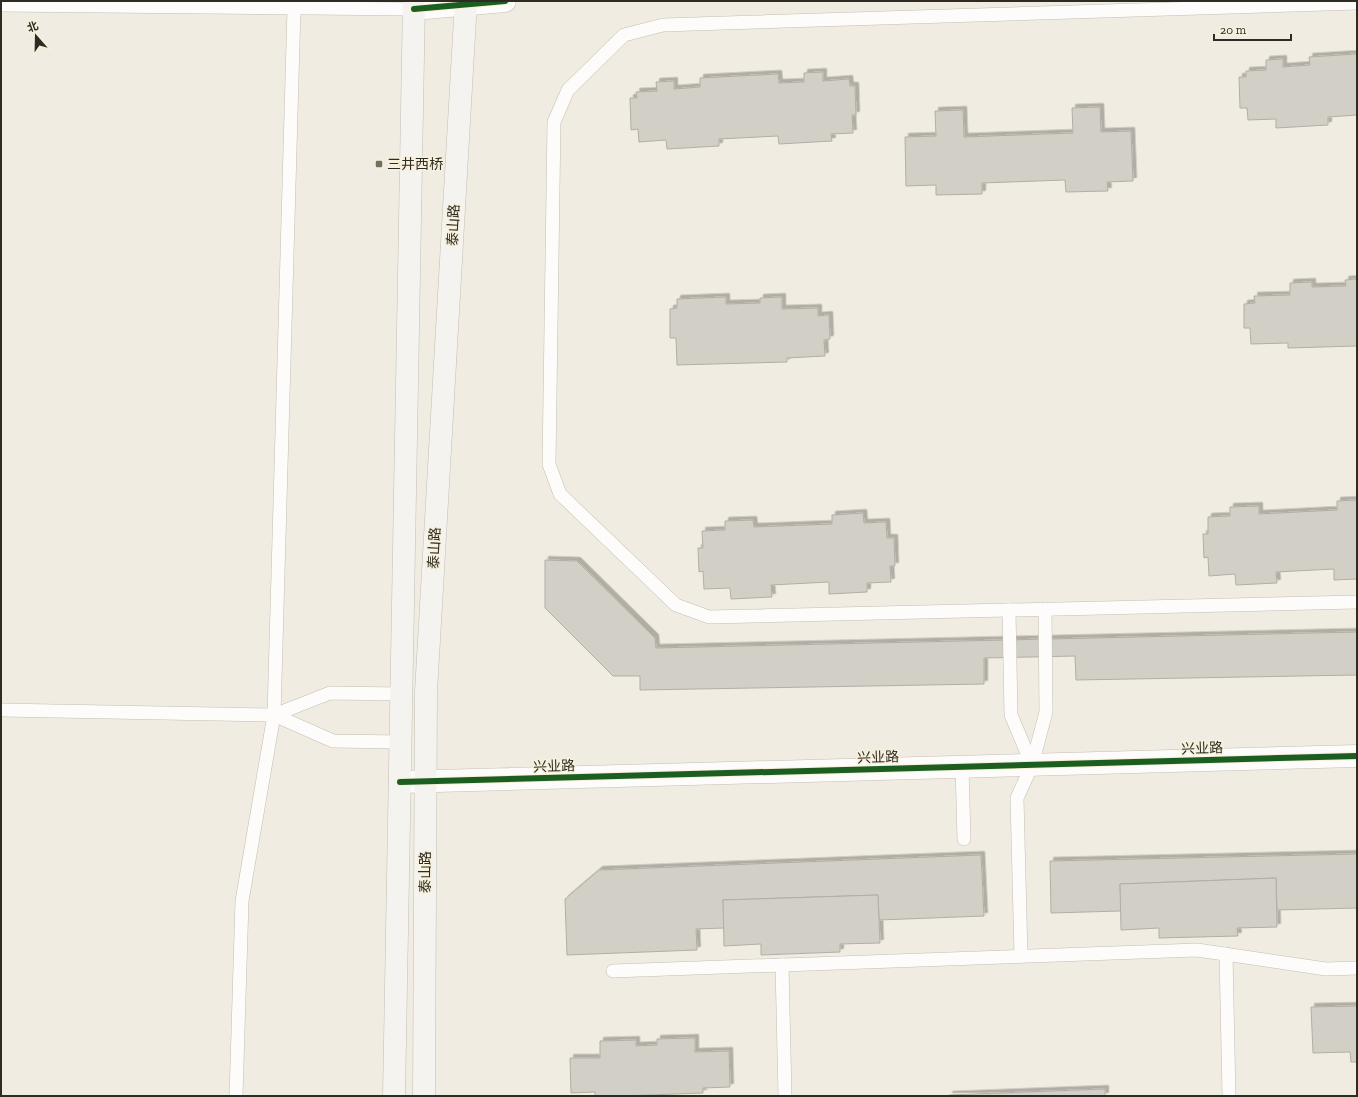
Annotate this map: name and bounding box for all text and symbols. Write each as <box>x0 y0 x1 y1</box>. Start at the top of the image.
north arrow <box>16 16 56 56</box>
scale bar <box>1214 16 1291 42</box>
text: 北 <box>25 19 40 35</box>
text: 20 m <box>1220 23 1247 37</box>
place label: 三井西桥 <box>387 156 443 173</box>
marker: 三井西桥 <box>374 159 384 169</box>
street label: 泰山路 <box>444 204 463 246</box>
street label: 泰山路 <box>425 527 444 569</box>
street label: 兴业路 <box>1181 739 1223 758</box>
street label: 兴业路 <box>857 748 899 767</box>
street label: 兴业路 <box>533 757 575 776</box>
street label: 泰山路 <box>417 851 434 893</box>

